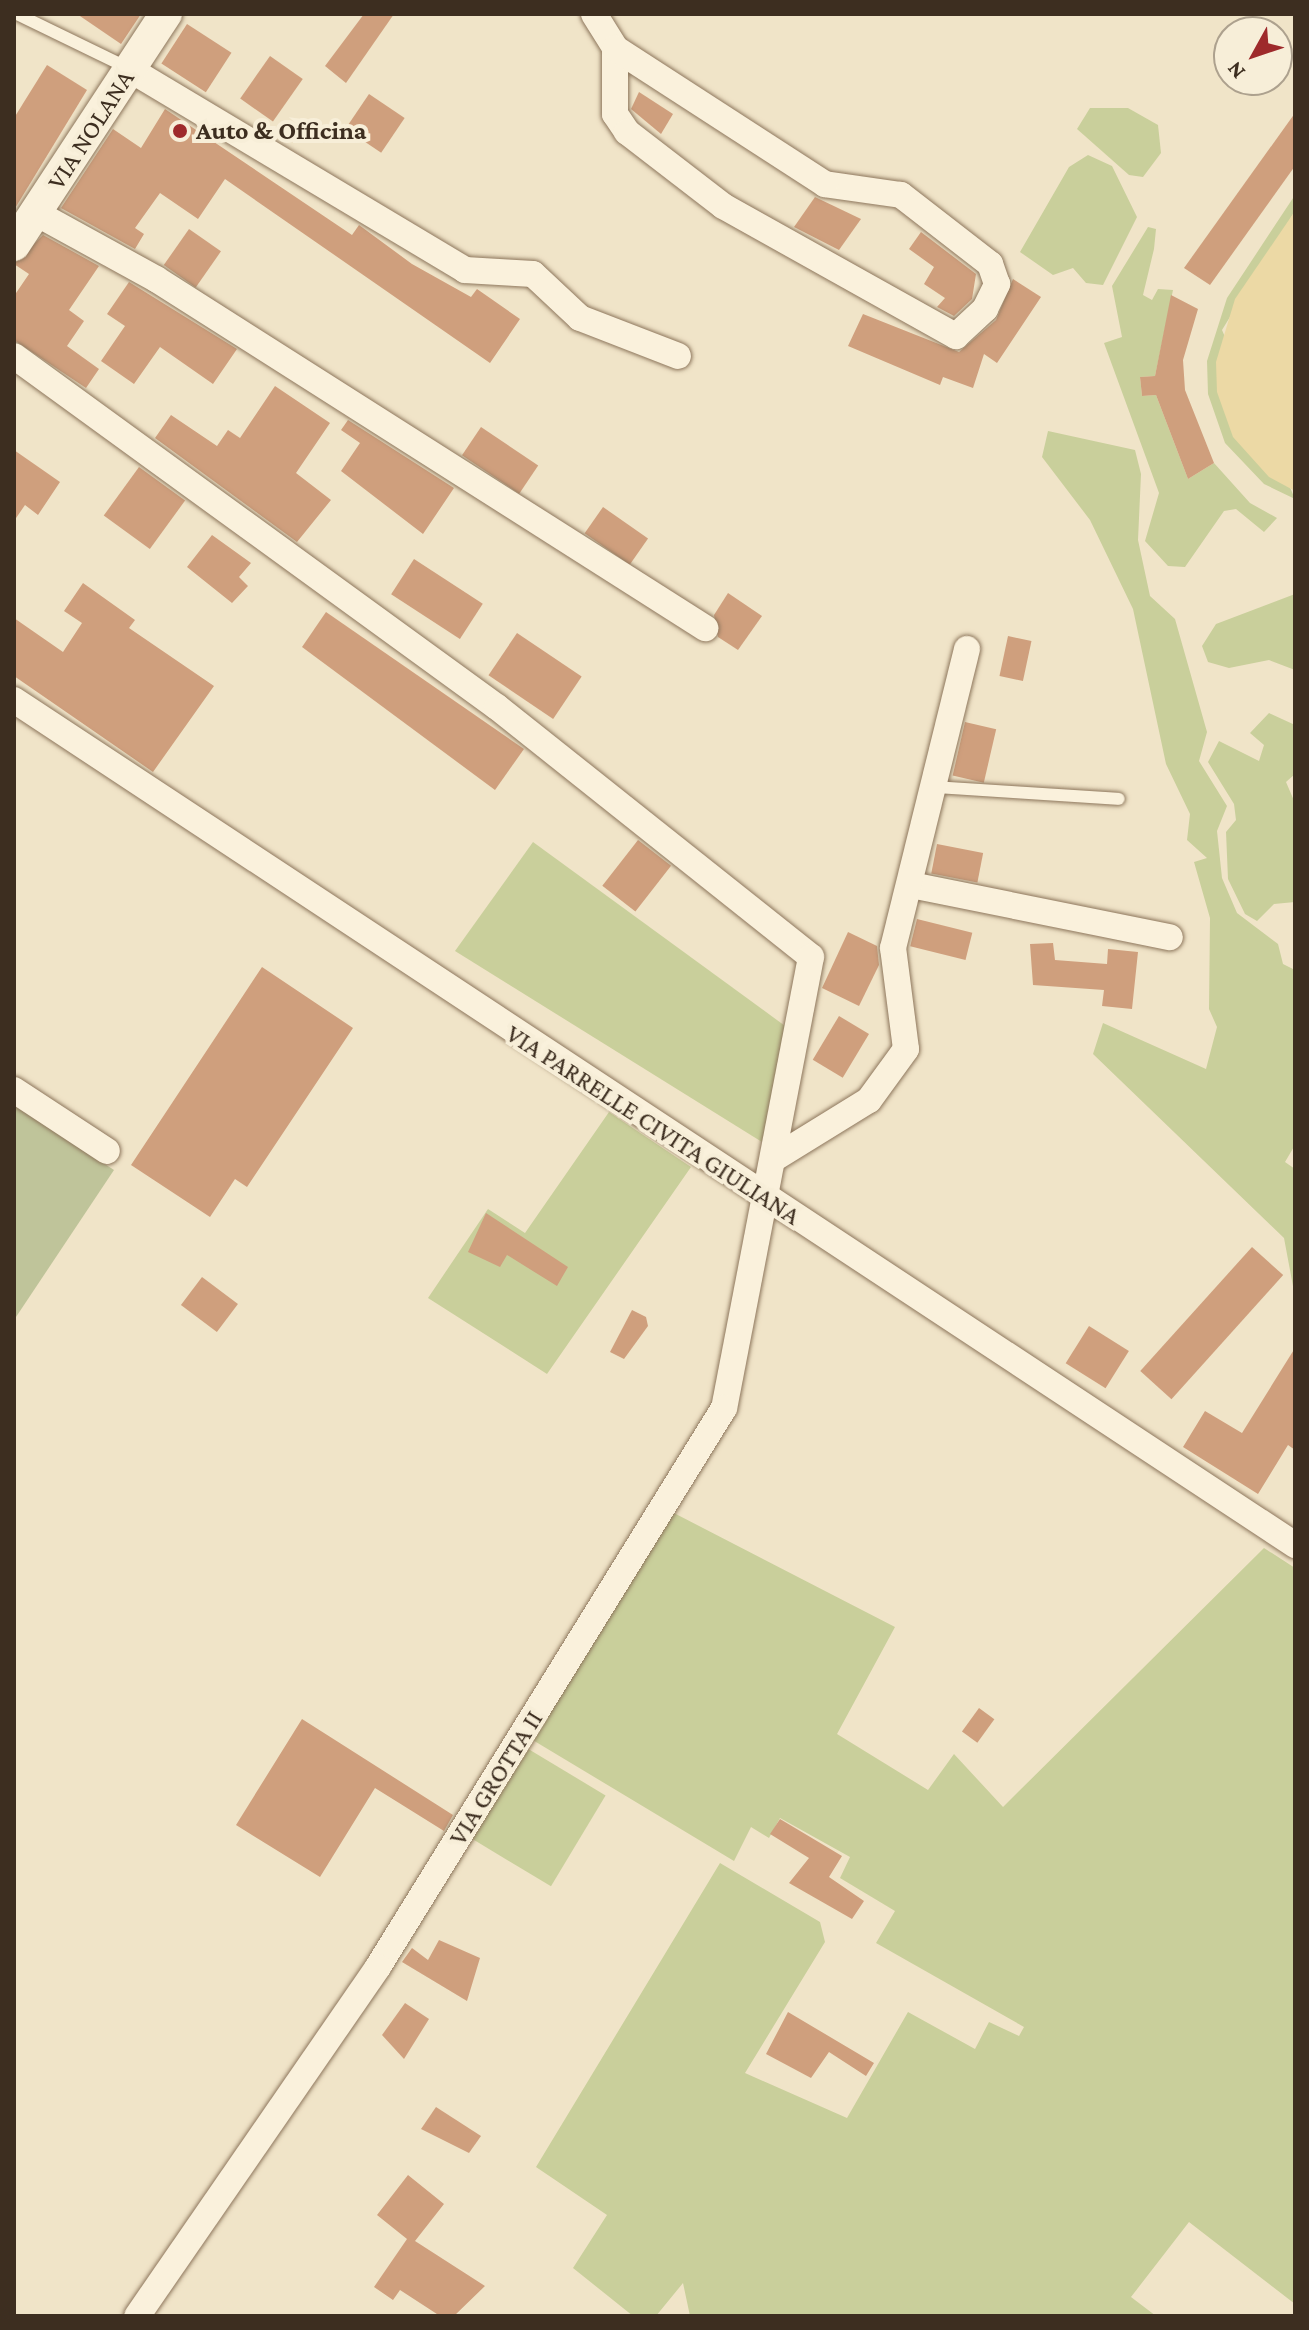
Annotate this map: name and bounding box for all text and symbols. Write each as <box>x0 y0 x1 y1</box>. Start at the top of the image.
north arrow <box>1213 16 1293 96</box>
text: N <box>1221 57 1250 84</box>
street label: VIA NOLANA <box>41 64 141 196</box>
place label: Auto & Officina <box>196 115 367 147</box>
marker: Auto & Officina <box>171 122 189 140</box>
street label: VIA PARRELLE CIVITA GIULIANA <box>500 1018 806 1232</box>
street label: VIA GROTTA II <box>442 1705 550 1851</box>

